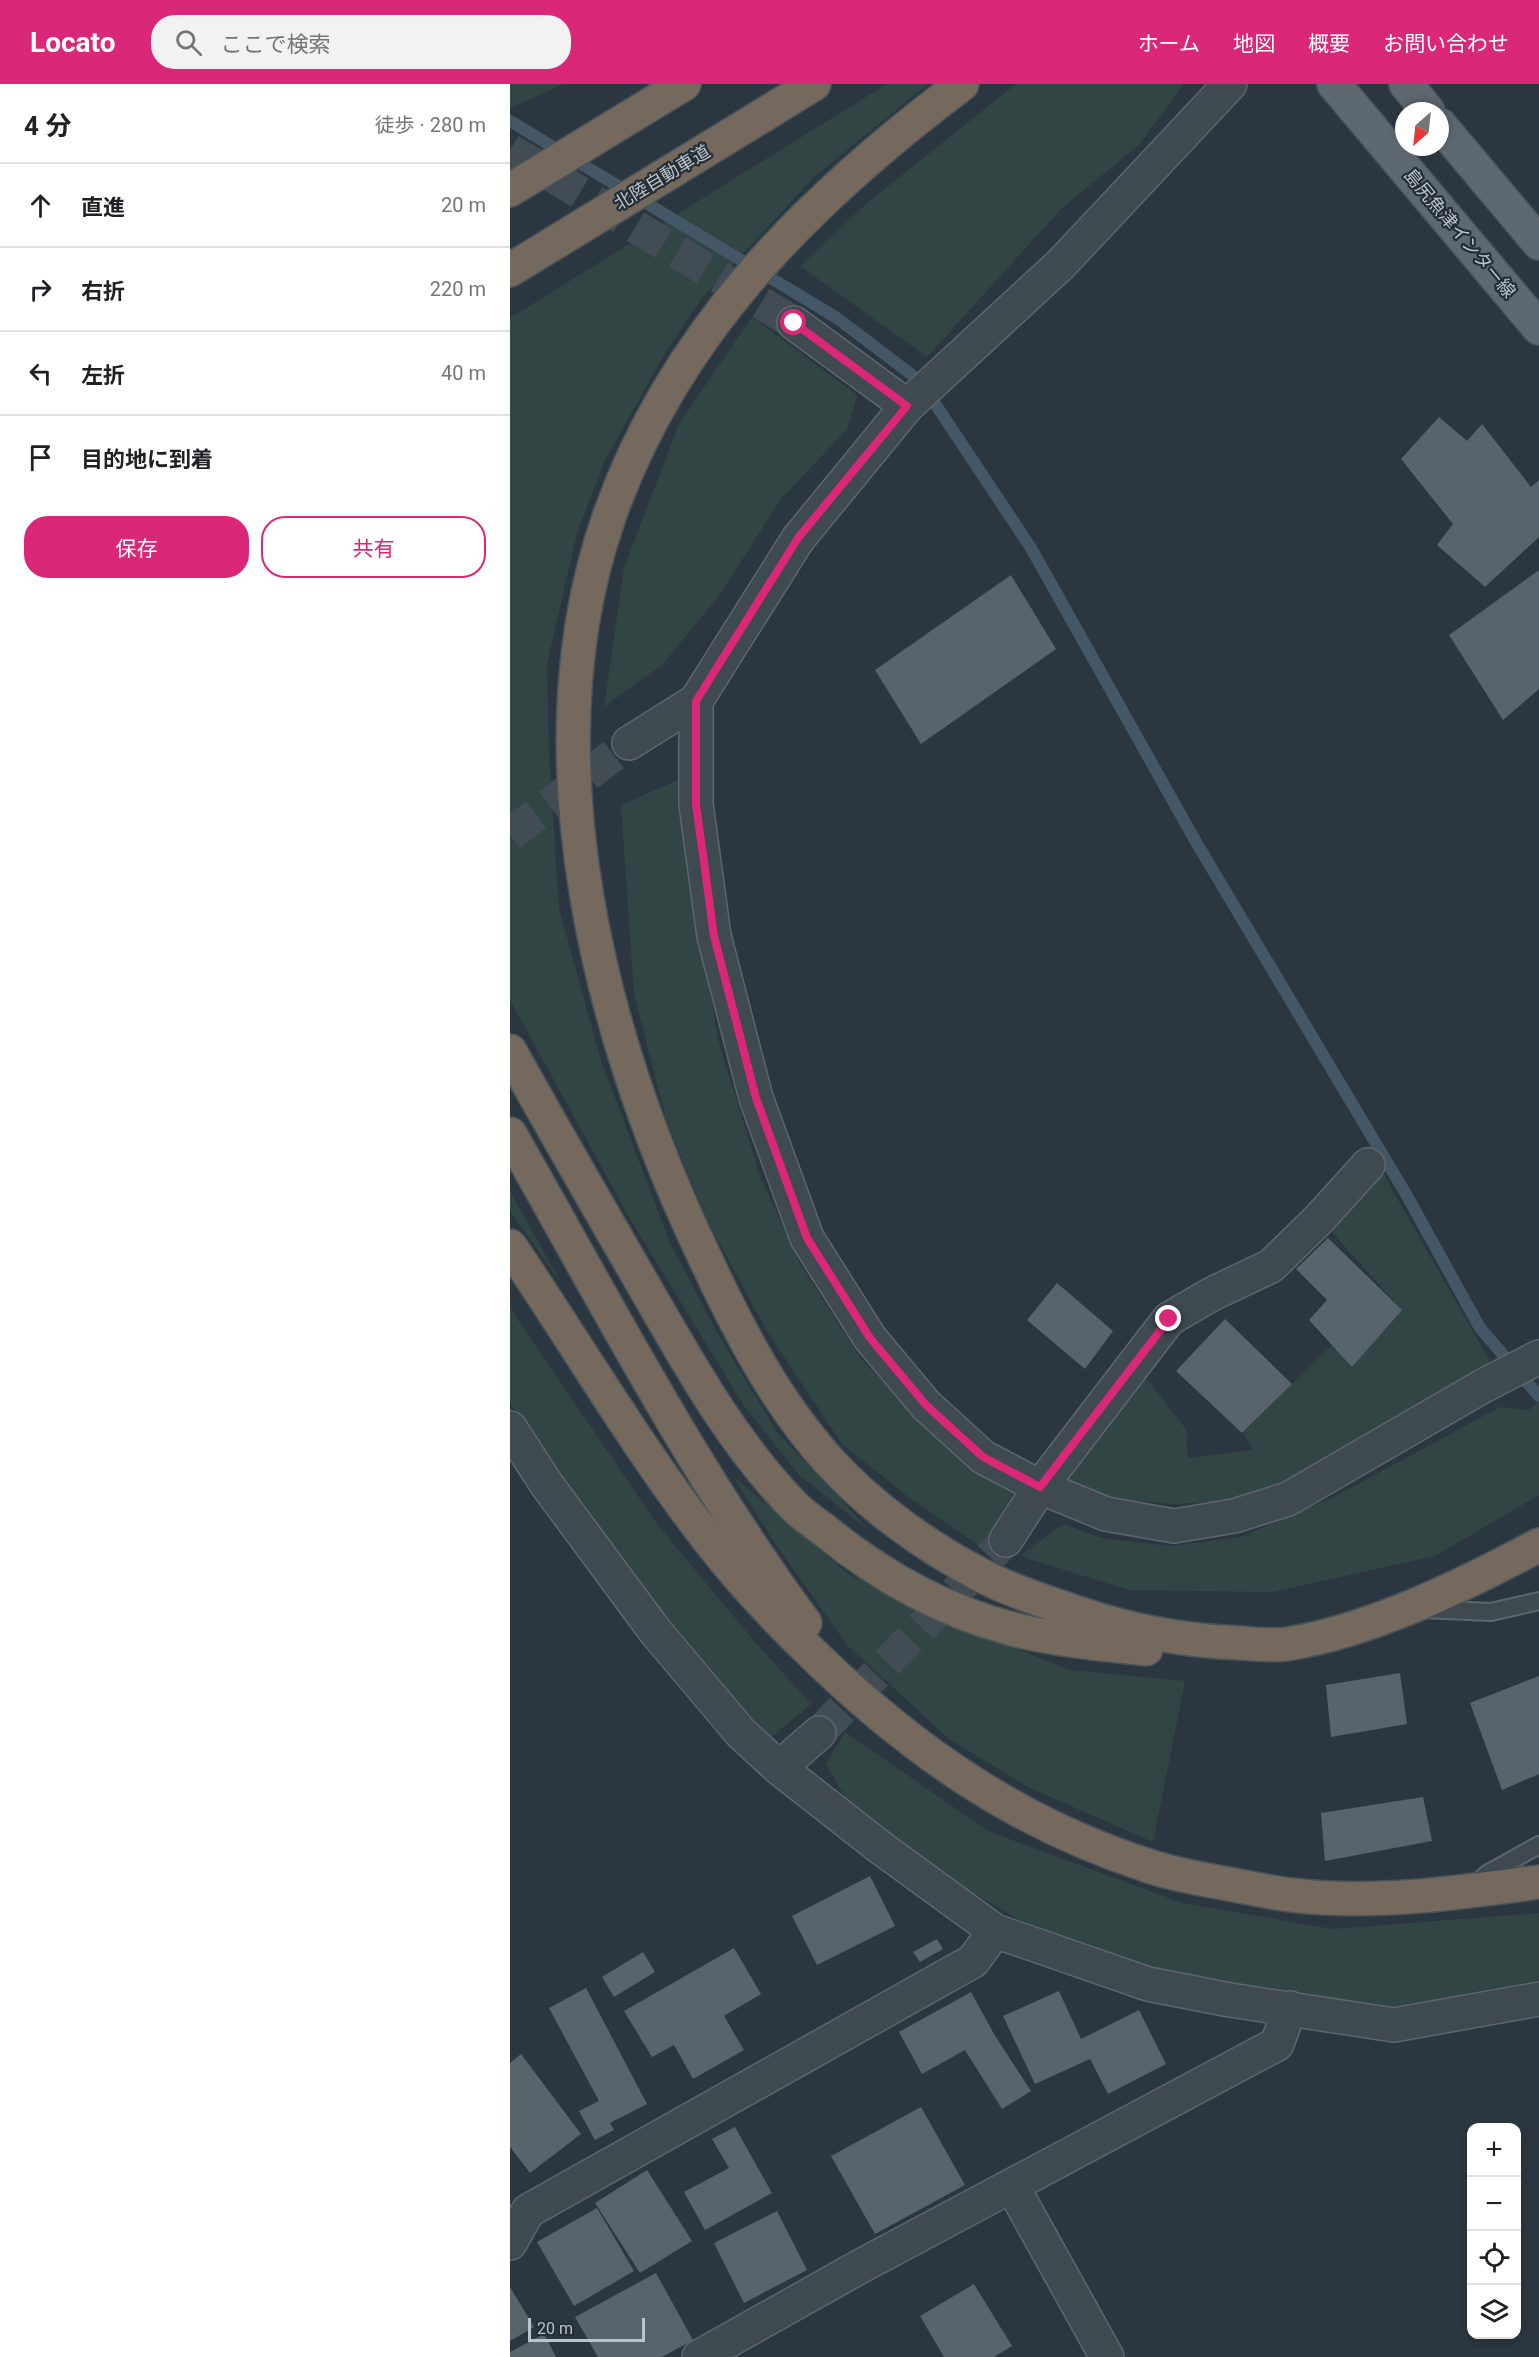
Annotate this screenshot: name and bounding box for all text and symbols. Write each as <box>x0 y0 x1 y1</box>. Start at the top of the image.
search box <box>151 15 571 69</box>
text: Locato <box>30 26 115 59</box>
icon: search <box>172 26 205 59</box>
text: ここで検索 <box>220 32 330 57</box>
text: ホーム <box>1138 32 1200 56</box>
text: 地図 <box>1233 32 1275 56</box>
text: 概要 <box>1308 32 1350 56</box>
text: お問い合わせ <box>1383 32 1509 56</box>
north arrow <box>1395 102 1449 156</box>
text: 4 分 <box>24 111 71 141</box>
text: 徒歩 · 280 m <box>375 113 486 137</box>
street label: 北陸自動車道 <box>610 140 714 214</box>
street label: 島尻魚津インター線 <box>1400 164 1520 302</box>
icon: ahead <box>24 189 57 222</box>
text: 20 m <box>441 193 486 217</box>
text: 直進 <box>81 195 125 220</box>
icon: right <box>24 273 57 306</box>
text: 220 m <box>430 277 486 301</box>
text: 右折 <box>81 279 125 304</box>
route start <box>780 309 806 335</box>
icon: left <box>24 357 57 390</box>
text: 40 m <box>441 361 486 385</box>
text: 左折 <box>81 363 125 388</box>
icon: arrive <box>24 441 57 474</box>
text: 目的地に到着 <box>81 447 213 472</box>
button: 保存 <box>24 516 249 578</box>
button: 共有 <box>261 516 486 578</box>
route end <box>1155 1305 1181 1331</box>
map controls <box>1467 2123 1521 2339</box>
button: + <box>1467 2123 1521 2177</box>
button: − <box>1467 2177 1521 2231</box>
button: locate <box>1467 2231 1521 2285</box>
button: layers <box>1467 2285 1521 2339</box>
scale bar <box>528 2315 645 2342</box>
text: 20 m <box>537 2319 573 2338</box>

